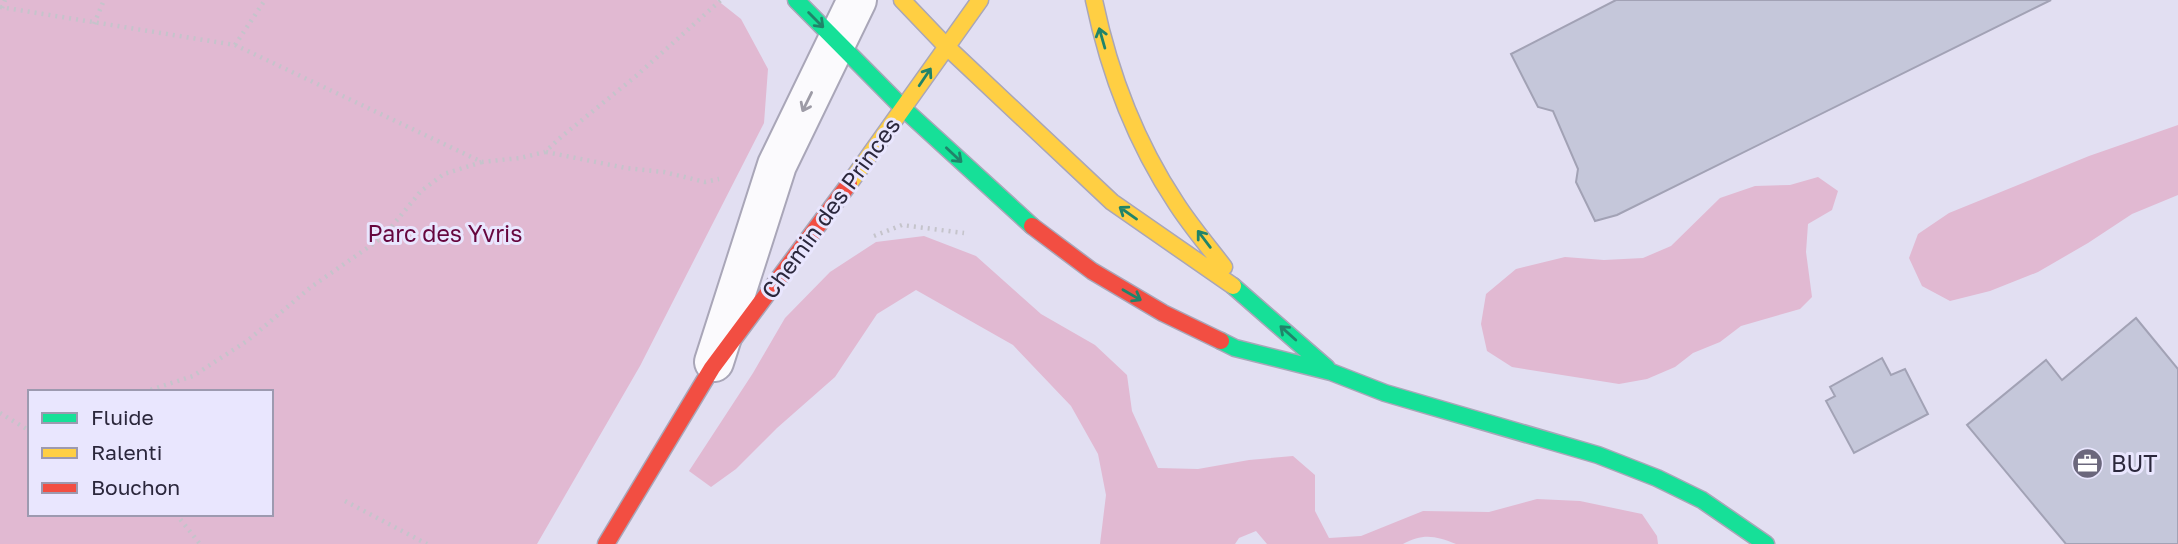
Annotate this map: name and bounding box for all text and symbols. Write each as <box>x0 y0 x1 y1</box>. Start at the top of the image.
one-way arrow <box>807 12 824 29</box>
one-way arrow <box>1095 27 1108 49</box>
one-way arrow <box>918 68 932 88</box>
one-way arrow <box>800 91 813 112</box>
street label: Chemin des Princes <box>755 111 905 304</box>
one-way arrow <box>945 147 962 164</box>
one-way arrow <box>1119 206 1138 220</box>
park label: Parc des Yvris <box>368 219 522 247</box>
one-way arrow <box>1196 230 1211 249</box>
one-way arrow <box>1122 288 1142 302</box>
one-way arrow <box>1279 325 1297 341</box>
legend <box>28 390 273 516</box>
text: Fluide <box>91 404 154 430</box>
text: Ralenti <box>91 439 162 465</box>
office icon: BUT <box>2071 447 2105 481</box>
place label: BUT <box>2111 449 2157 477</box>
text: Bouchon <box>91 474 180 500</box>

